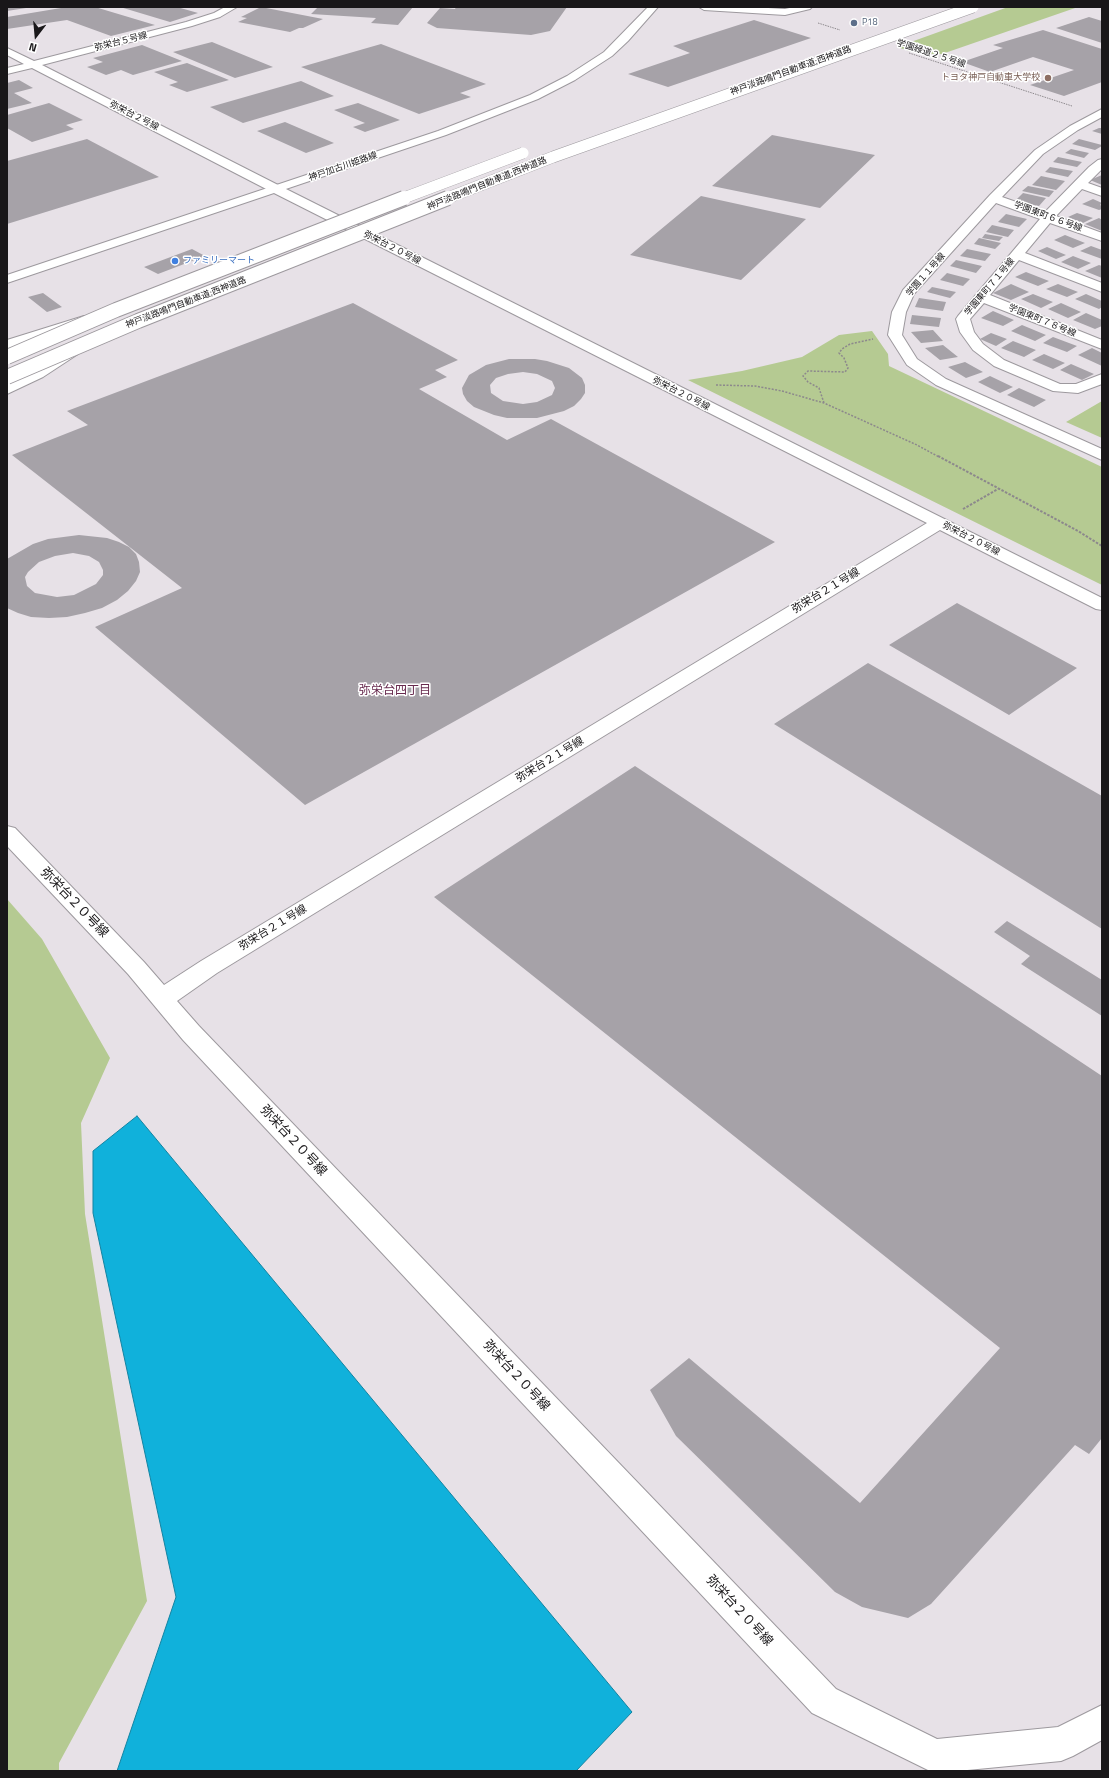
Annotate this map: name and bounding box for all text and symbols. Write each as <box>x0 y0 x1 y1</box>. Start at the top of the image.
north arrow <box>16 16 56 56</box>
marker: P18 <box>849 18 859 28</box>
place label: P18 <box>862 18 877 28</box>
street label: 弥栄台５号線 <box>93 30 149 54</box>
street label: 学園緑道２５号線 <box>895 38 967 70</box>
text: N <box>27 39 39 56</box>
street label: 神戸淡路鳴門自動車道;西神道路 <box>729 44 853 98</box>
place label: トヨタ神戸自動車大学校 <box>941 73 1040 83</box>
marker: トヨタ神戸自動車大学校 <box>1043 73 1053 83</box>
street label: 弥栄台２号線 <box>107 99 161 133</box>
street label: 神戸加古川姫路線 <box>307 150 379 184</box>
street label: 神戸淡路鳴門自動車道;西神道路 <box>426 155 548 213</box>
street label: 学園東町６６号線 <box>1012 200 1084 234</box>
street label: 弥栄台２０号線 <box>361 229 423 267</box>
street label: 学園１１号線 <box>904 251 948 299</box>
marker: ファミリーマート <box>170 256 180 266</box>
place label: ファミリーマート <box>183 256 255 266</box>
street label: 学園東町７１号線 <box>963 256 1017 318</box>
street label: 神戸淡路鳴門自動車道;西神道路 <box>124 275 248 331</box>
street label: 学園東町７８号線 <box>1007 303 1077 339</box>
street label: 弥栄台２０号線 <box>650 375 712 413</box>
street label: 弥栄台２０号線 <box>940 520 1002 558</box>
street label: 弥栄台２１号線 <box>790 566 862 616</box>
district label: 弥栄台四丁目 <box>359 684 431 698</box>
street label: 弥栄台２１号線 <box>514 735 586 785</box>
street label: 弥栄台２０号線 <box>37 865 111 941</box>
street label: 弥栄台２１号線 <box>237 903 309 953</box>
street label: 弥栄台２０号線 <box>256 1102 330 1180</box>
street label: 弥栄台２０号線 <box>479 1337 553 1415</box>
street label: 弥栄台２０号線 <box>702 1572 776 1650</box>

